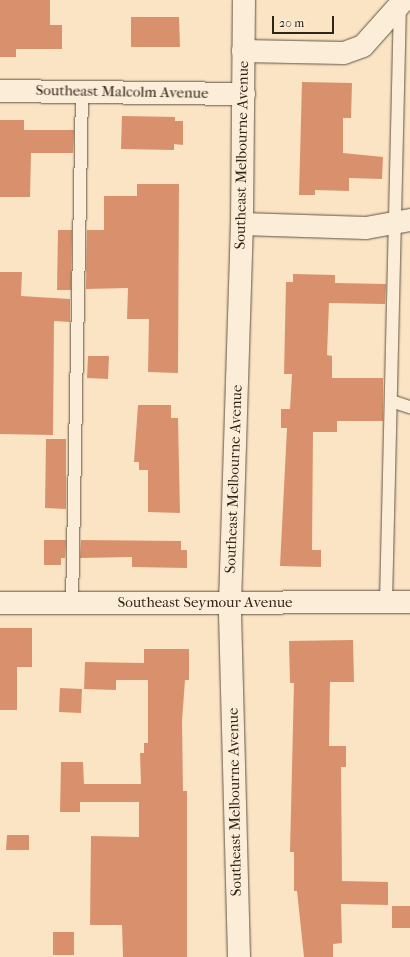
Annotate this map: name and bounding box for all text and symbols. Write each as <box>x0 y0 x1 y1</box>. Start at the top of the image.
scale bar <box>274 8 336 34</box>
text: 20 m <box>279 16 304 30</box>
street label: Southeast Melbourne Avenue <box>231 61 253 249</box>
street label: Southeast Malcolm Avenue <box>35 81 209 103</box>
street label: Southeast Melbourne Avenue <box>222 384 246 574</box>
street label: Southeast Seymour Avenue <box>117 594 293 612</box>
street label: Southeast Melbourne Avenue <box>224 708 246 896</box>

